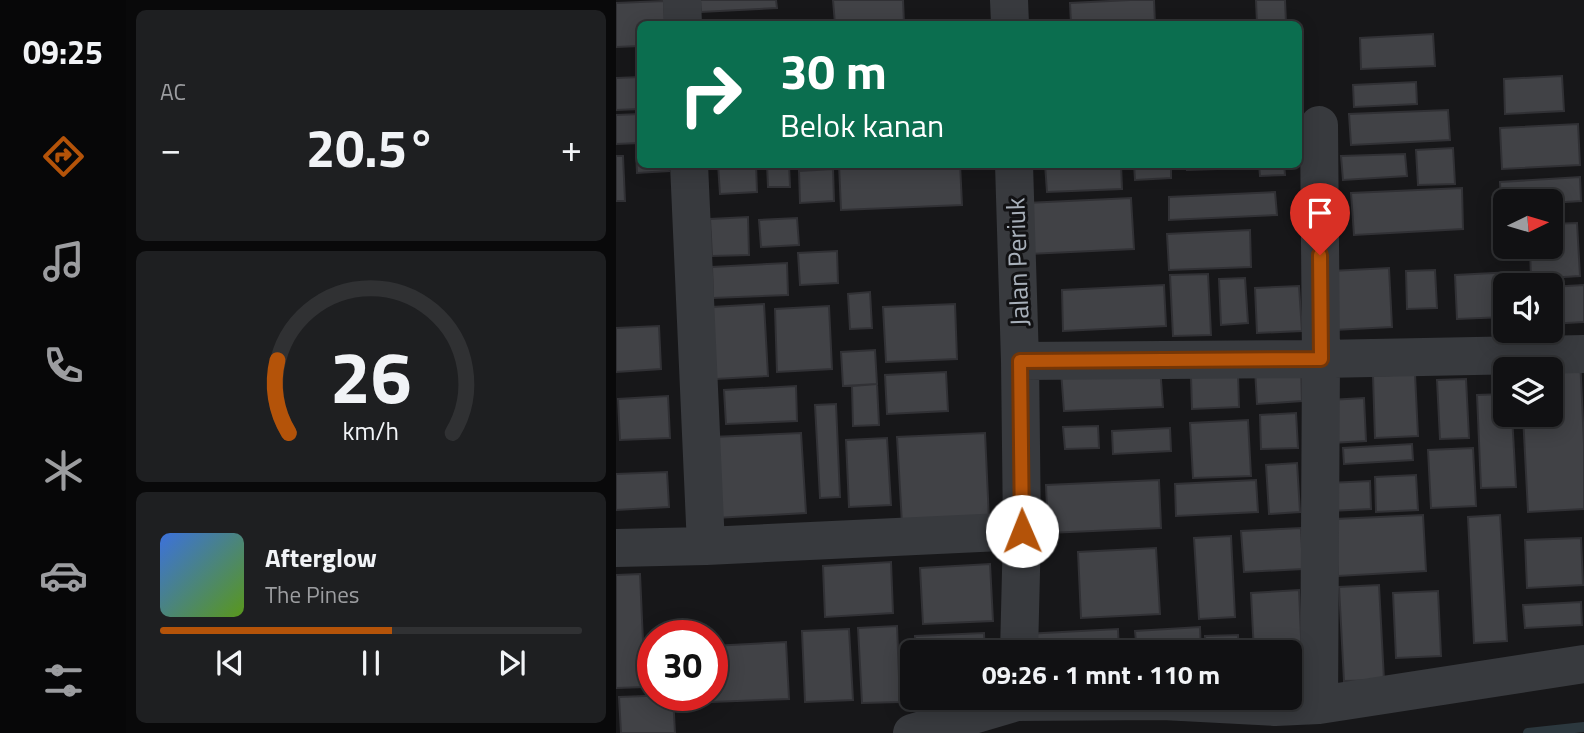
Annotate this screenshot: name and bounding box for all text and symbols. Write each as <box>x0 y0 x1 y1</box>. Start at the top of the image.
text: 09:25 <box>23 28 103 76</box>
text: 30 m <box>780 33 887 108</box>
icon: right <box>665 49 756 140</box>
text: AC <box>160 74 186 109</box>
text: Belok kanan <box>780 101 944 149</box>
text: 20.5° <box>306 108 436 187</box>
text: − <box>160 119 181 177</box>
text: + <box>561 119 582 177</box>
icon: directions <box>39 132 88 181</box>
pin <box>1290 183 1350 255</box>
north arrow <box>1493 189 1563 259</box>
map controls <box>1493 189 1563 427</box>
icon: arrive <box>1301 194 1339 232</box>
street label: Jalan Periuk <box>995 197 1039 327</box>
icon: music <box>39 237 88 286</box>
button: sound <box>1493 273 1563 343</box>
text: 26 <box>330 321 412 431</box>
icon: phone <box>39 341 88 390</box>
button: layers <box>1493 357 1563 427</box>
text: km/h <box>343 411 399 449</box>
icon: climate <box>39 446 88 495</box>
position arrow <box>985 494 1059 568</box>
text: Afterglow <box>265 538 377 577</box>
icon: car <box>39 551 88 600</box>
text: The Pines <box>265 577 359 612</box>
speed limit sign: 30 <box>637 620 728 711</box>
icon: previous <box>211 644 249 682</box>
icon: pause <box>352 644 390 682</box>
icon: next <box>493 644 531 682</box>
text: 09:26 · 1 mnt · 110 m <box>982 655 1220 694</box>
icon: filters <box>39 656 88 705</box>

